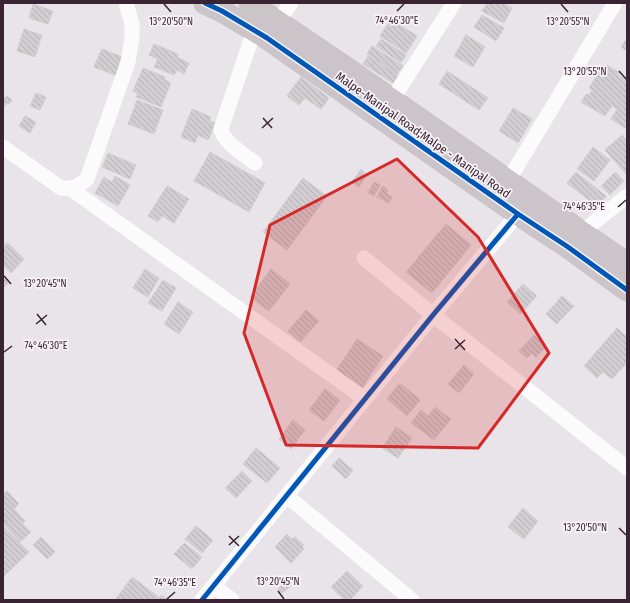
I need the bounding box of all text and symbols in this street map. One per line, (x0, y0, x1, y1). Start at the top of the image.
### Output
text: 74°46'30"E (376, 15, 419, 27)
text: 13°20'50"N (149, 16, 193, 28)
text: 13°20'55"N (546, 16, 590, 28)
text: 13°20'55"N (563, 66, 607, 78)
street label: Malpe-Manipal Road;Malpe - Manipal Road (333, 69, 513, 201)
text: 74°46'35"E (563, 201, 605, 213)
text: 13°20'45"N (23, 278, 67, 290)
text: 74°46'30"E (25, 340, 68, 352)
text: 13°20'50"N (563, 522, 607, 534)
text: 13°20'45"N (256, 576, 300, 588)
text: 74°46'35"E (154, 577, 196, 589)

